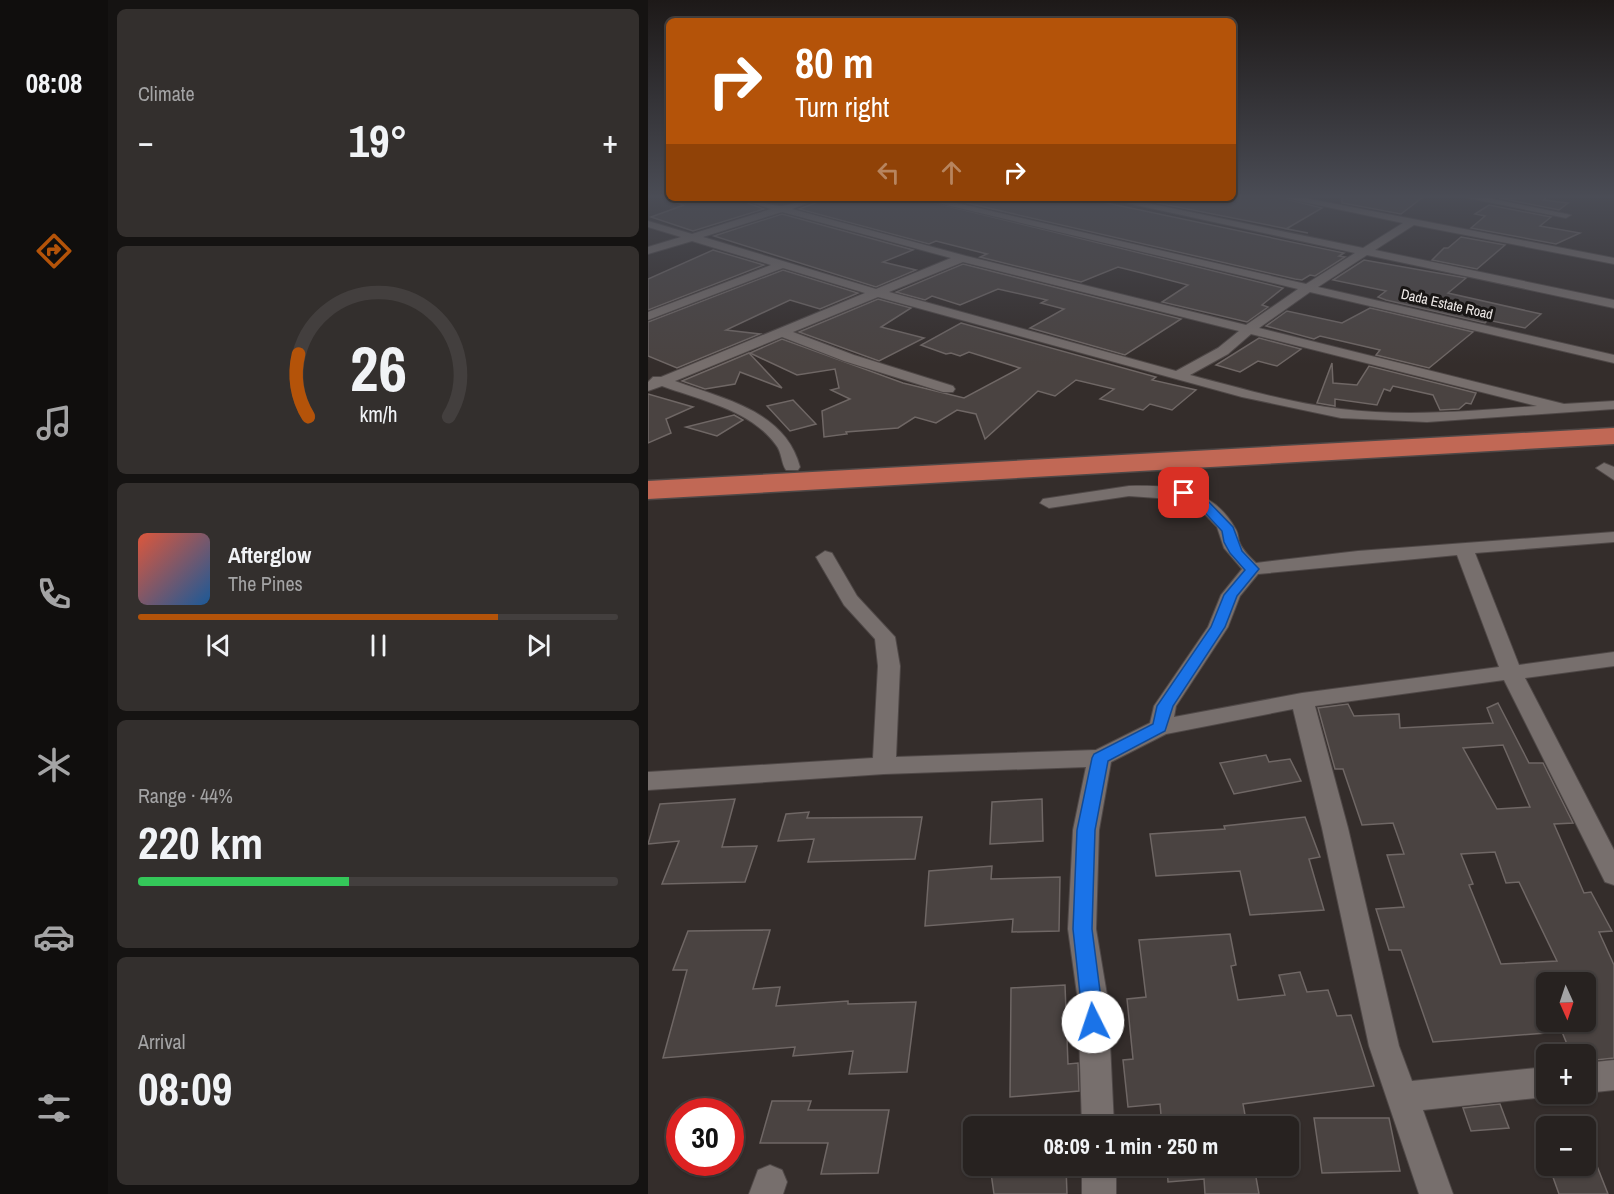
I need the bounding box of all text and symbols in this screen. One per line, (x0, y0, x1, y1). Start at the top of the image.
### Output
text: 80 m (795, 35, 874, 91)
icon: right (696, 42, 774, 120)
text: 08:08 (26, 65, 82, 101)
text: Climate (138, 80, 195, 107)
text: Turn right (795, 89, 889, 125)
text: 19° (348, 110, 408, 171)
text: − (138, 119, 154, 163)
text: + (602, 119, 618, 163)
icon: left (872, 156, 905, 189)
icon: ahead (935, 156, 968, 189)
icon: right (998, 156, 1031, 189)
icon: directions (33, 230, 75, 272)
street label: Dada Estate Road (1399, 285, 1495, 323)
text: 26 (350, 326, 406, 410)
text: km/h (359, 400, 397, 429)
icon: music (33, 402, 75, 444)
pin (1158, 467, 1209, 518)
icon: arrive (1167, 476, 1200, 509)
text: Afterglow (228, 540, 311, 570)
text: The Pines (228, 570, 303, 597)
icon: phone (33, 573, 75, 615)
icon: previous (202, 629, 235, 662)
icon: pause (362, 629, 395, 662)
icon: next (522, 629, 555, 662)
icon: climate (33, 744, 75, 786)
text: Range · 44% (138, 782, 233, 809)
text: 220 km (138, 812, 263, 873)
icon: car (33, 916, 75, 958)
north arrow (1536, 972, 1596, 1032)
map controls (1536, 972, 1596, 1176)
position arrow (1061, 990, 1125, 1054)
text: Arrival (138, 1028, 185, 1055)
button: + (1536, 1044, 1596, 1104)
text: 08:09 (138, 1058, 232, 1119)
icon: filters (33, 1087, 75, 1129)
speed limit sign: 30 (666, 1098, 744, 1176)
button: − (1536, 1116, 1596, 1176)
text: 08:09 · 1 min · 250 m (1044, 1131, 1218, 1161)

